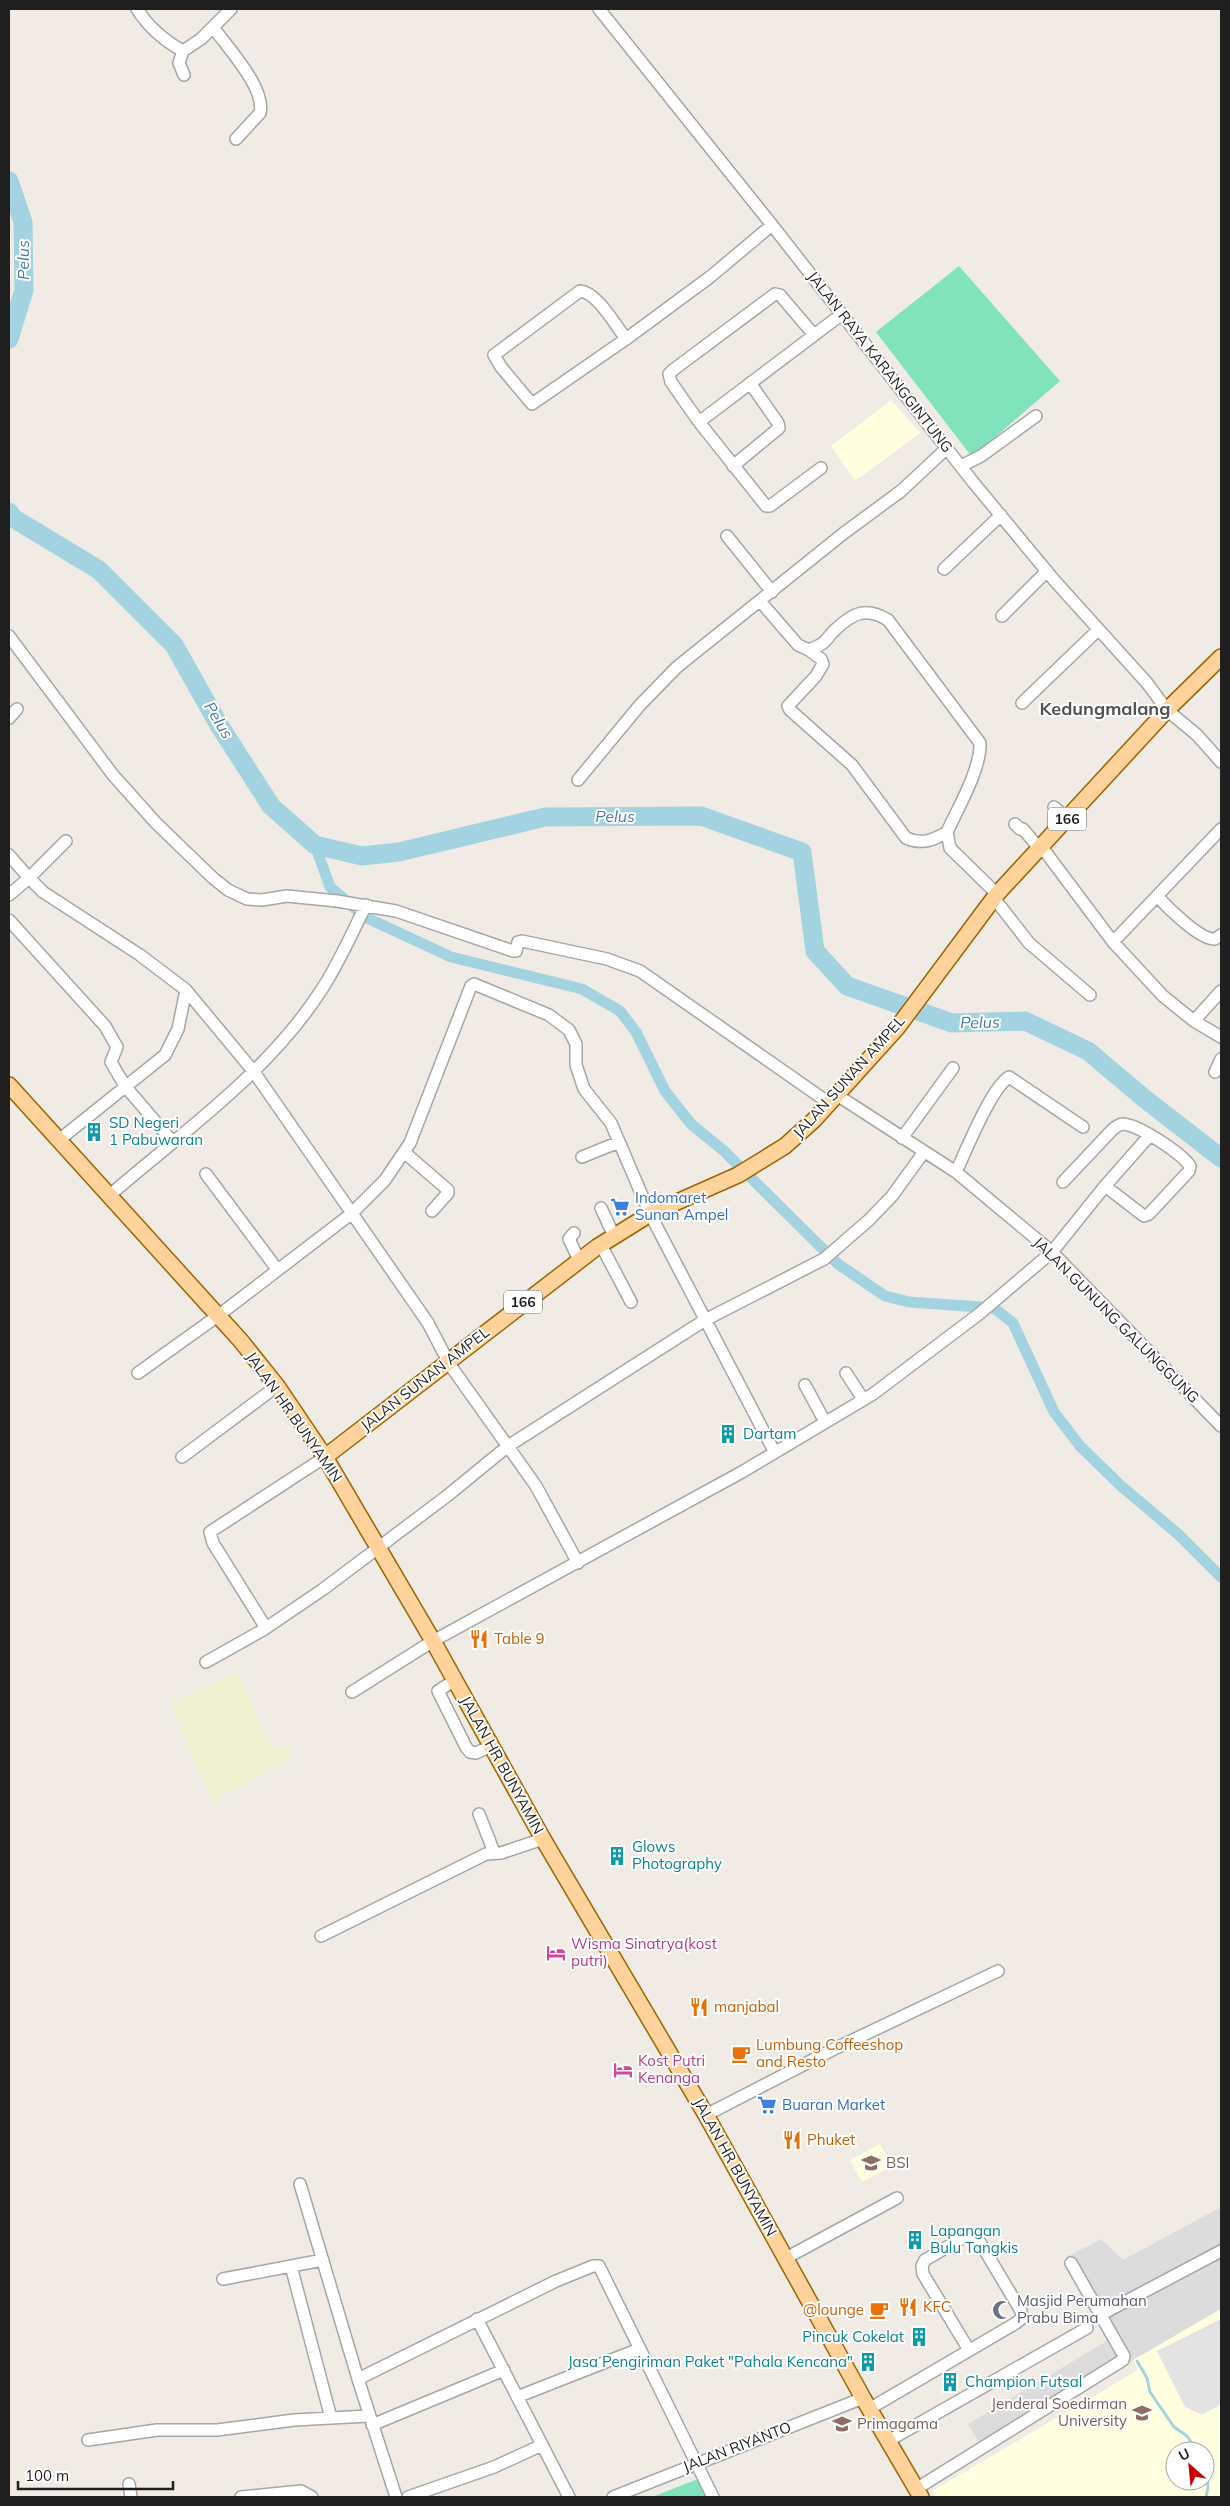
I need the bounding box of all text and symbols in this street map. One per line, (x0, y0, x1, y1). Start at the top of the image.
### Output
water label: Pelus (13, 240, 33, 280)
street label: JALAN RAYA KARANGGINTUNG (804, 267, 957, 456)
district label: Kedungmalang (1040, 697, 1170, 720)
water label: Pelus (200, 698, 238, 742)
water label: Pelus (595, 806, 635, 826)
road number: 166 (1048, 808, 1086, 831)
street label: JALAN SUNAN AMPEL (789, 1011, 909, 1142)
water label: Pelus (960, 1012, 1000, 1032)
place label: SD Negeri 1 Pabuwaran (109, 1113, 203, 1149)
building icon: SD Negeri 1 Pabuwaran (83, 1121, 105, 1143)
place label: Indomaret Sunan Ampel (635, 1188, 728, 1224)
supermarket icon: Indomaret Sunan Ampel (609, 1196, 631, 1218)
street label: JALAN GUNUNG GALUNGGUNG (1029, 1233, 1203, 1407)
road number: 166 (504, 1290, 542, 1314)
street label: JALAN SUNAN AMPEL (356, 1322, 493, 1435)
street label: JALAN HR BUNYAMIN (242, 1348, 347, 1486)
building icon: Dartam (717, 1423, 739, 1445)
place label: Dartam (743, 1424, 796, 1443)
restaurant icon: Table 9 (468, 1628, 490, 1650)
place label: Table 9 (494, 1629, 545, 1648)
street label: JALAN HR BUNYAMIN (456, 1692, 548, 1837)
place label: Glows Photography (632, 1837, 722, 1873)
building icon: Glows Photography (606, 1845, 628, 1867)
place label: Wisma Sinatrya(kost putri) (571, 1934, 717, 1970)
hotel icon: Wisma Sinatrya(kost putri) (545, 1942, 567, 1964)
restaurant icon: manjabal (688, 1996, 710, 2018)
place label: manjabal (714, 1997, 779, 2016)
place label: Lumbung Coffeeshop and Resto (756, 2035, 903, 2071)
cafe icon: Lumbung Coffeeshop and Resto (730, 2043, 752, 2065)
place label: Kost Putri Kenanga (638, 2051, 705, 2087)
hotel icon: Kost Putri Kenanga (612, 2059, 634, 2081)
street label: JALAN HR BUNYAMIN (689, 2094, 781, 2239)
supermarket icon: Buaran Market (756, 2094, 778, 2116)
place label: Buaran Market (782, 2095, 885, 2114)
restaurant icon: Phuket (781, 2129, 803, 2151)
place label: Phuket (807, 2130, 855, 2149)
school or university icon: BSI (860, 2152, 882, 2174)
place label: BSI (886, 2153, 909, 2172)
place label: Lapangan Bulu Tangkis (930, 2221, 1018, 2257)
building icon: Lapangan Bulu Tangkis (904, 2229, 926, 2251)
place label: Masjid Perumahan Prabu Bima (1017, 2291, 1147, 2327)
restaurant icon: KFC (897, 2296, 919, 2318)
place label: KFC (923, 2297, 951, 2316)
cafe icon: @lounge (868, 2299, 890, 2321)
mosque icon: Masjid Perumahan Prabu Bima (991, 2299, 1013, 2321)
place label: @lounge (803, 2300, 864, 2319)
building icon: Pincuk Cokelat (908, 2326, 930, 2348)
place label: Pincuk Cokelat (802, 2327, 904, 2346)
building icon: Jasa Pengiriman Paket "Pahala Kencana" (857, 2351, 879, 2373)
place label: Jasa Pengiriman Paket "Pahala Kencana" (568, 2352, 853, 2371)
building icon: Champion Futsal (939, 2371, 961, 2393)
place label: Champion Futsal (965, 2372, 1082, 2391)
place label: Jenderal Soedirman University (991, 2394, 1127, 2430)
school or university icon: Jenderal Soedirman University (1131, 2402, 1153, 2424)
school or university icon: Primagama (831, 2413, 853, 2435)
place label: Primagama (857, 2414, 938, 2433)
street label: JALAN RIYANTO (680, 2417, 794, 2476)
north arrow (1165, 2441, 1215, 2491)
text: U (1175, 2444, 1193, 2465)
scale bar (18, 2458, 172, 2490)
text: 100 m (25, 2466, 69, 2485)

